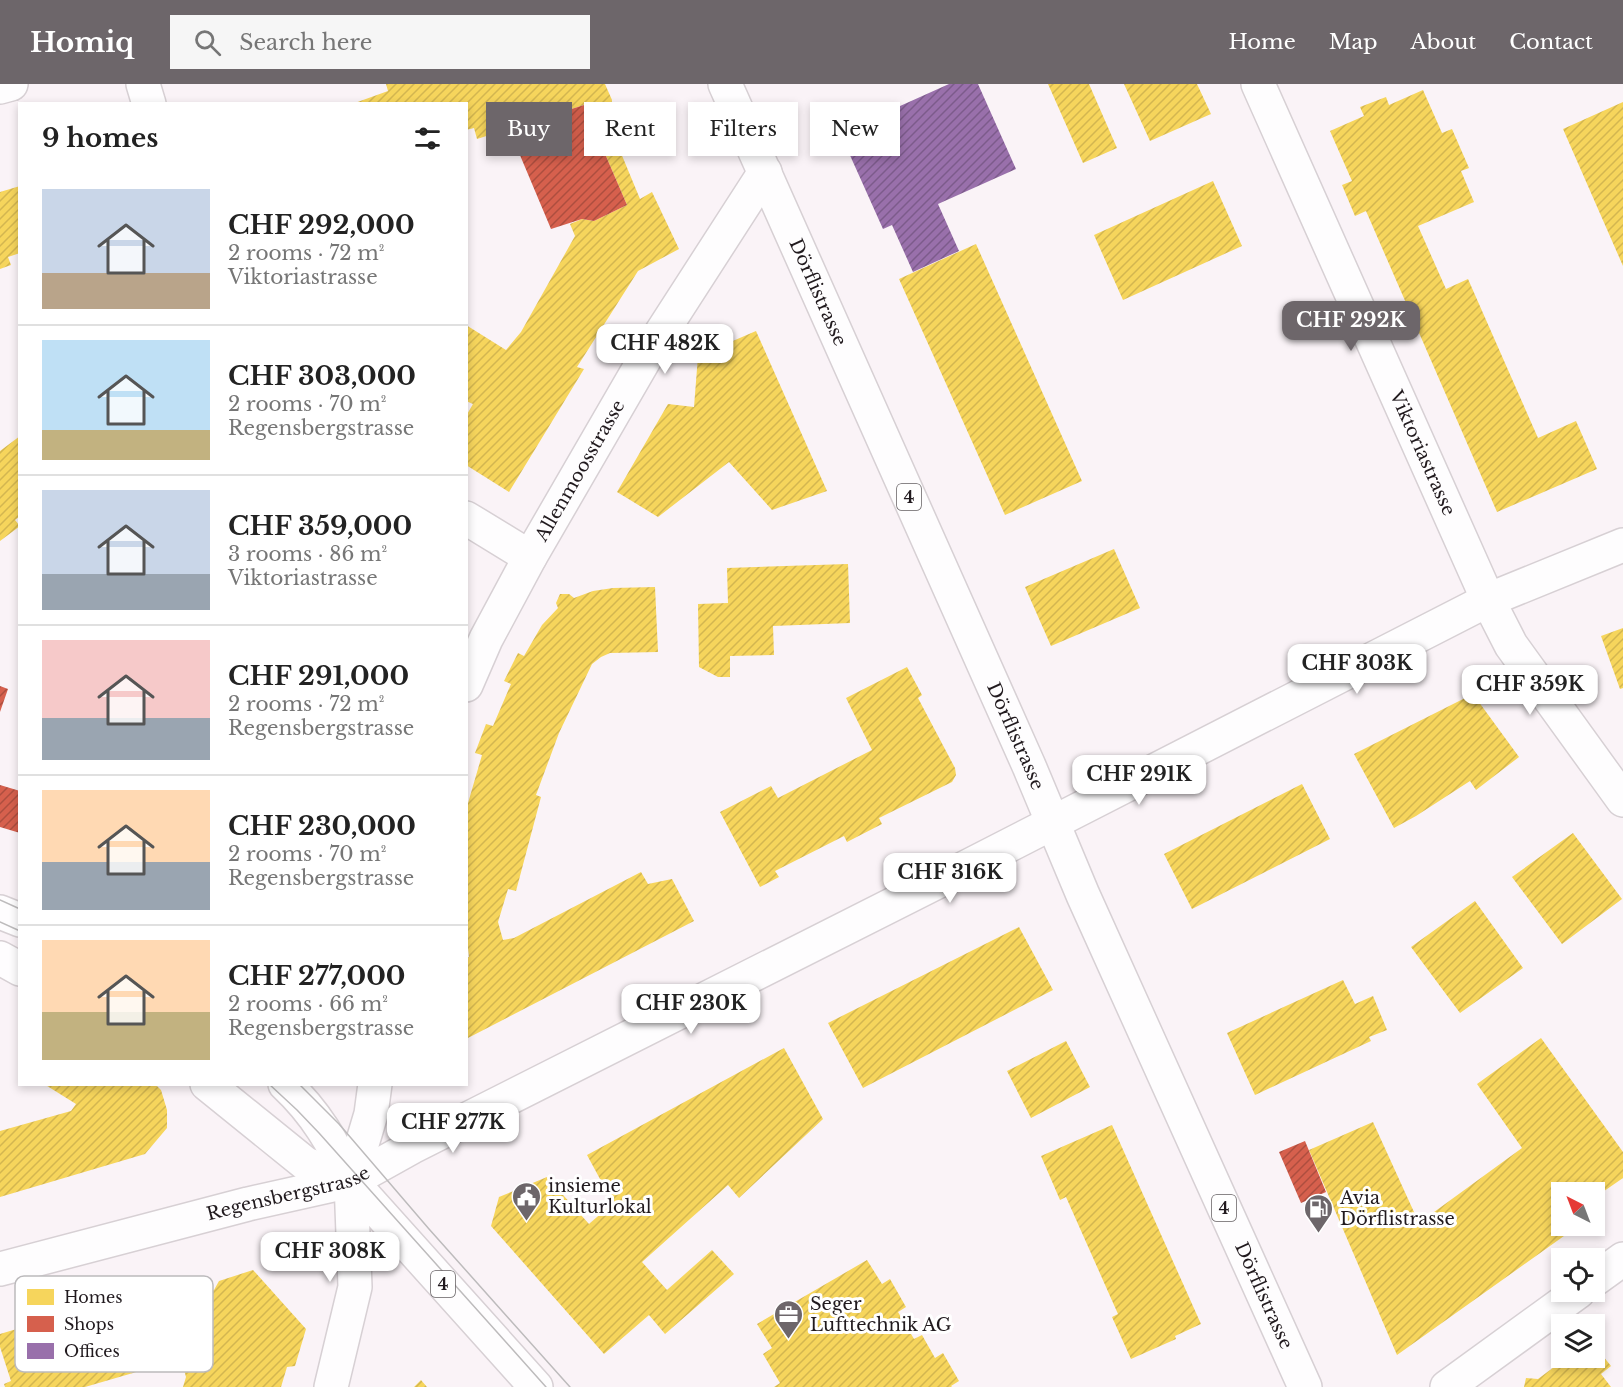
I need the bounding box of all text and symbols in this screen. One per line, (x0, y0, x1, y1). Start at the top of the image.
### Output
search box (170, 15, 590, 69)
text: Homiq (30, 25, 134, 60)
icon: search (191, 26, 224, 59)
text: Search here (239, 29, 372, 56)
text: Home (1229, 29, 1296, 55)
text: Map (1329, 29, 1377, 55)
text: About (1410, 29, 1476, 55)
text: Contact (1509, 29, 1593, 55)
chip: Buy (486, 102, 572, 156)
chip: Rent (584, 102, 676, 156)
chip: Filters (688, 102, 798, 156)
chip: New (810, 102, 900, 156)
text: 9 homes (42, 122, 158, 154)
icon: filters (411, 122, 444, 155)
text: CHF 292,000 (228, 209, 415, 241)
icon: home (90, 213, 162, 285)
street label: Dörflistrasse (784, 235, 851, 349)
text: 2 rooms · 72 m² (228, 241, 385, 265)
text: Viktoriastrasse (228, 265, 378, 289)
pin: CHF 292K (1289, 301, 1413, 352)
text: CHF 292K (1296, 308, 1406, 332)
pin: CHF 482K (603, 324, 727, 375)
text: CHF 482K (610, 331, 720, 355)
text: CHF 303,000 (228, 360, 416, 392)
icon: home (90, 364, 162, 436)
street label: Viktoriastrasse (1385, 386, 1460, 519)
text: 2 rooms · 70 m² (228, 392, 386, 416)
street label: Allenmoosstrasse (530, 396, 630, 546)
text: Regensbergstrasse (228, 416, 414, 440)
road number: 4 (897, 484, 921, 510)
text: CHF 359,000 (228, 510, 412, 542)
icon: home (90, 514, 162, 586)
text: 3 rooms · 86 m² (228, 542, 387, 566)
text: Viktoriastrasse (228, 566, 378, 590)
pin: CHF 303K (1295, 644, 1419, 695)
text: CHF 303K (1302, 651, 1412, 675)
text: CHF 291,000 (228, 660, 409, 692)
icon: home (90, 664, 162, 736)
pin: CHF 359K (1468, 665, 1592, 716)
text: CHF 359K (1476, 672, 1584, 696)
street label: Dörflistrasse (982, 679, 1049, 793)
text: 2 rooms · 72 m² (228, 692, 385, 716)
text: Regensbergstrasse (228, 716, 414, 740)
pin: CHF 291K (1077, 755, 1201, 806)
text: CHF 291K (1086, 762, 1192, 786)
text: CHF 230,000 (228, 810, 416, 842)
icon: home (90, 814, 162, 886)
text: 2 rooms · 70 m² (228, 842, 386, 866)
pin: CHF 316K (888, 853, 1012, 904)
text: CHF 316K (897, 860, 1003, 884)
text: Regensbergstrasse (228, 866, 414, 890)
text: CHF 277,000 (228, 960, 406, 992)
icon: home (90, 964, 162, 1036)
pin: CHF 230K (629, 984, 753, 1035)
text: CHF 230K (635, 991, 747, 1015)
text: 2 rooms · 66 m² (228, 992, 388, 1016)
text: Regensbergstrasse (228, 1016, 414, 1040)
pin: CHF 277K (391, 1103, 515, 1154)
text: CHF 277K (401, 1110, 505, 1134)
street label: Regensbergstrasse (204, 1162, 374, 1225)
place label: insieme Kulturlokal (548, 1175, 652, 1218)
public building icon: insieme Kulturlokal (511, 1180, 543, 1222)
north arrow (1551, 1182, 1605, 1236)
map controls (1551, 1182, 1605, 1368)
place label: Avia Dörflistrasse (1339, 1187, 1455, 1230)
fuel station icon: Avia Dörflistrasse (1303, 1192, 1335, 1234)
road number: 4 (1212, 1195, 1236, 1221)
pin: CHF 308K (268, 1232, 392, 1283)
text: CHF 308K (275, 1239, 385, 1263)
street label: Dörflistrasse (1230, 1239, 1297, 1352)
button: locate (1551, 1248, 1605, 1302)
road number: 4 (431, 1271, 455, 1297)
legend (15, 1276, 213, 1372)
text: Homes (64, 1287, 122, 1307)
place label: Seger Lufttechnik AG (810, 1293, 952, 1336)
office icon: Seger Lufttechnik AG (773, 1298, 805, 1340)
text: Shops (64, 1314, 114, 1334)
button: layers (1551, 1314, 1605, 1368)
text: Offices (64, 1341, 120, 1361)

